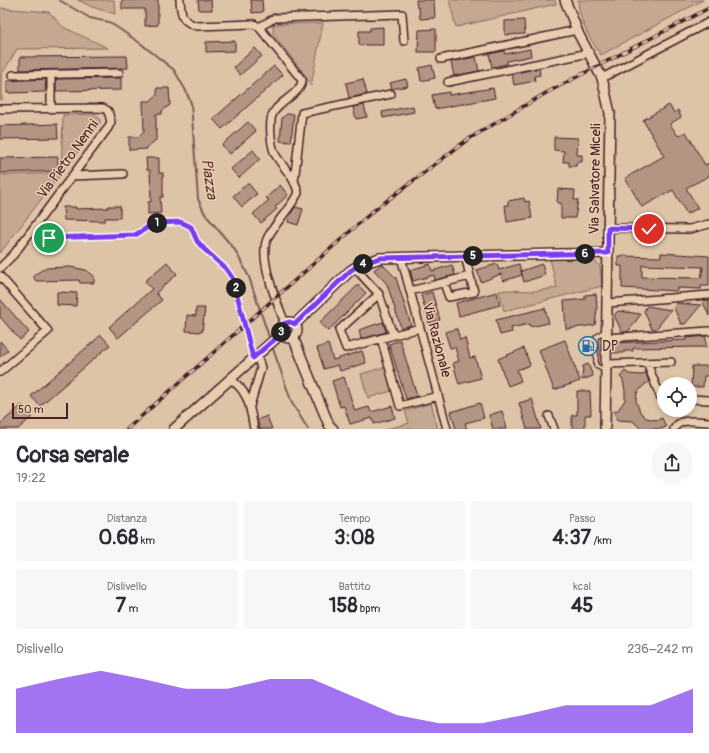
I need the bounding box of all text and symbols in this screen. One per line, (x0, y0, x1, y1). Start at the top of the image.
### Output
street label: Via Pietro Nenni (34, 116, 102, 202)
street label: Via Salvatore Miceli (586, 123, 604, 235)
water label: Piazza (197, 158, 221, 201)
pin (632, 212, 666, 246)
pin: 1 (147, 213, 167, 233)
text: 1 (155, 216, 159, 229)
icon: check (638, 218, 660, 240)
pin (32, 221, 66, 255)
icon: arrive (38, 227, 60, 249)
pin: 6 (575, 244, 595, 264)
pin: 5 (463, 246, 483, 266)
text: 6 (582, 247, 588, 260)
text: 5 (470, 249, 476, 262)
pin: 4 (353, 254, 373, 274)
text: 4 (360, 257, 366, 270)
pin: 2 (226, 278, 246, 298)
text: 2 (233, 281, 239, 294)
street label: Via Razionale (419, 301, 455, 379)
pin: 3 (271, 322, 291, 342)
text: 3 (278, 325, 284, 338)
fuel station icon: DP (577, 335, 599, 357)
place label: DP (602, 338, 619, 355)
map controls (657, 377, 697, 417)
button: locate (657, 377, 697, 417)
scale bar (12, 401, 68, 420)
text: 50 m (18, 403, 44, 416)
text: Corsa serale (16, 441, 129, 469)
button: share (651, 442, 693, 484)
text: 19:22 (16, 470, 46, 486)
text: Distanza (107, 512, 147, 525)
text: Tempo (339, 512, 370, 525)
text: Passo (569, 512, 595, 525)
text: 0.68 (99, 525, 138, 550)
text: 3:08 (334, 525, 375, 550)
text: 4:37 (552, 525, 591, 550)
text: km (138, 534, 155, 547)
text: /km (591, 534, 612, 547)
text: Dislivello (107, 580, 147, 593)
text: Battito (338, 580, 371, 593)
text: kcal (573, 580, 591, 593)
text: 7 (115, 593, 126, 618)
text: 158 (329, 593, 357, 618)
text: 45 (571, 593, 593, 618)
text: m (126, 602, 138, 615)
text: bpm (357, 602, 380, 615)
text: Dislivello (16, 641, 64, 657)
text: 236–242 m (627, 641, 693, 657)

